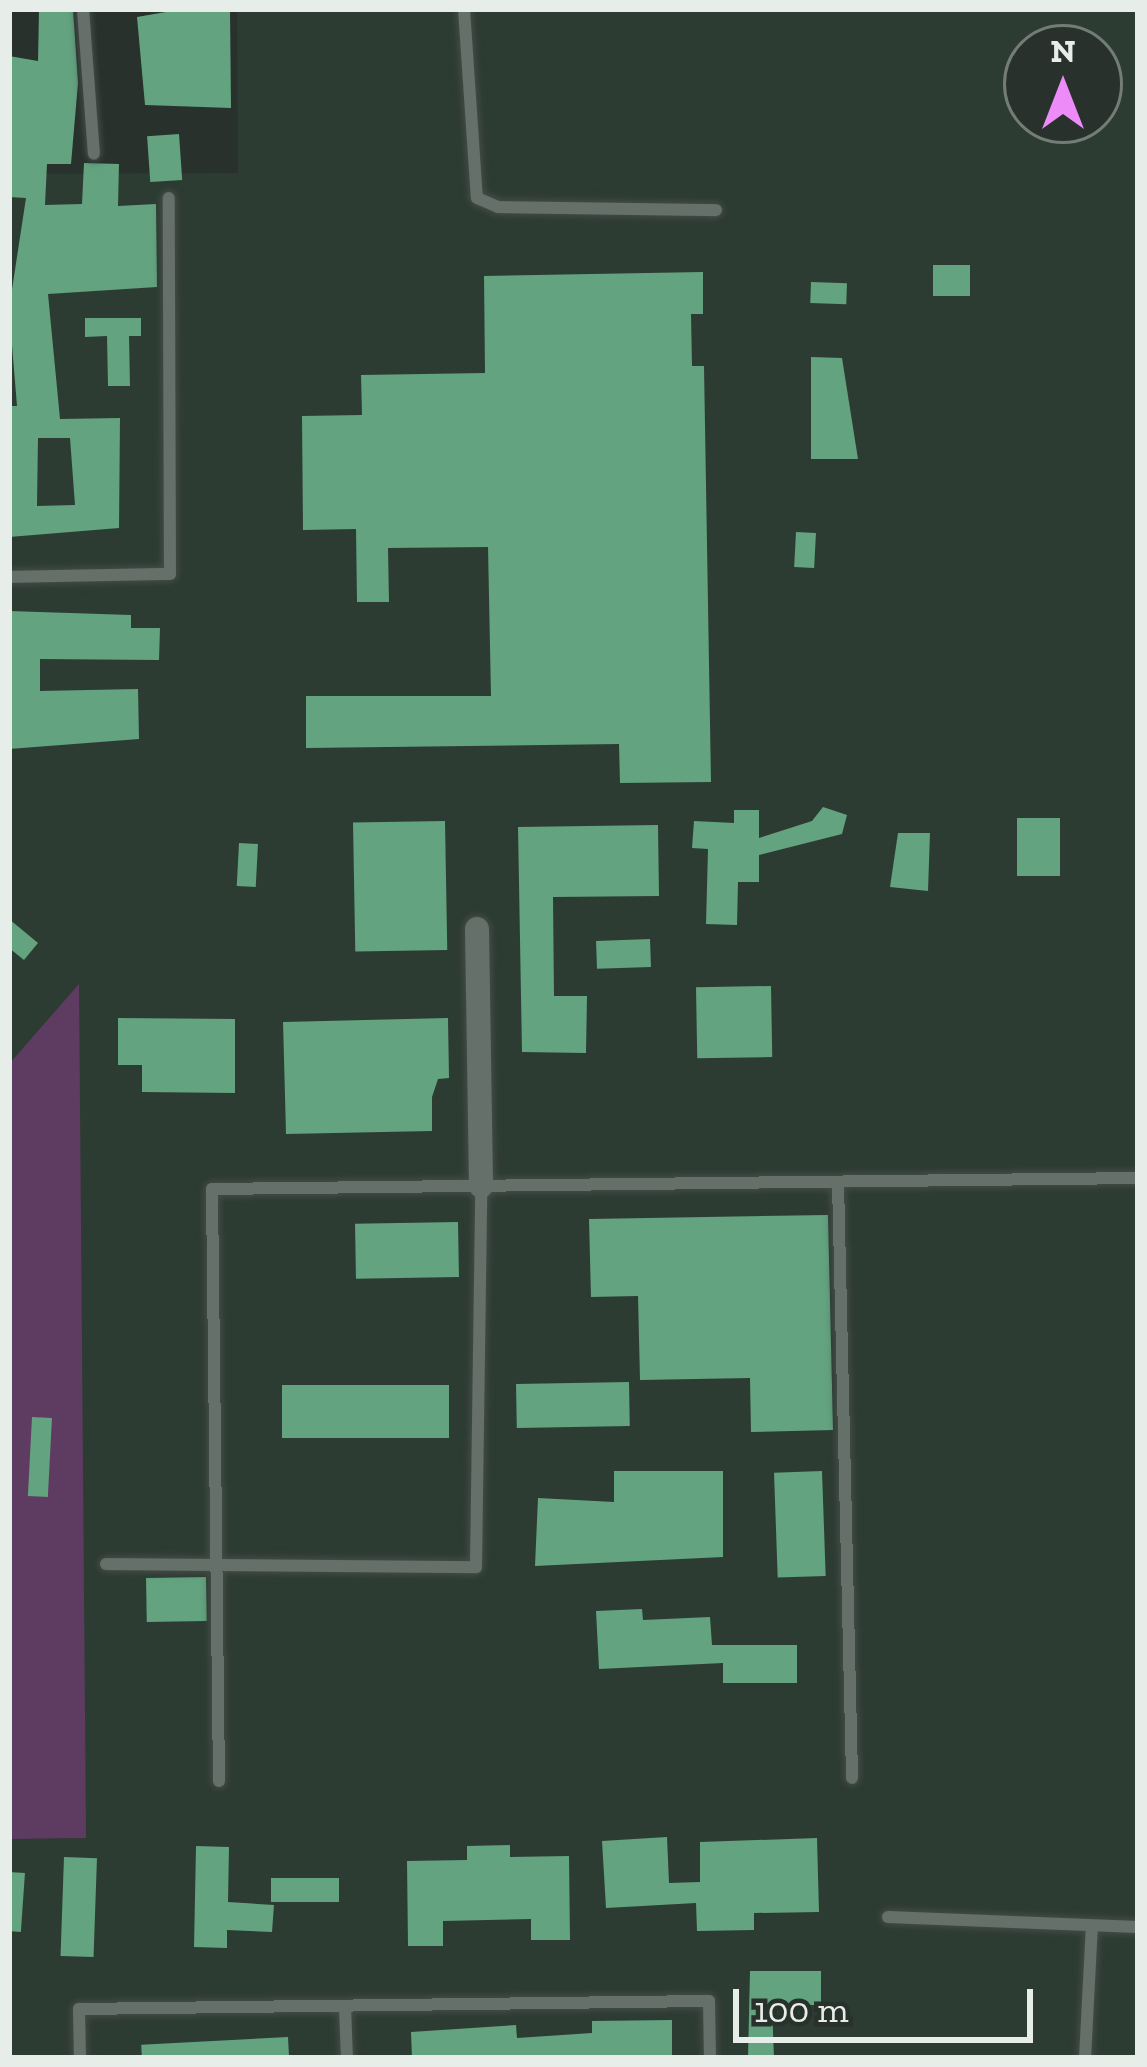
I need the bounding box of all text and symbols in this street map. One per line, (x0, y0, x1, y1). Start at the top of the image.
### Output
north arrow (1003, 24, 1123, 144)
text: N (1050, 31, 1076, 70)
scale bar (739, 1965, 1039, 2039)
text: 100 m (754, 1988, 849, 2031)

